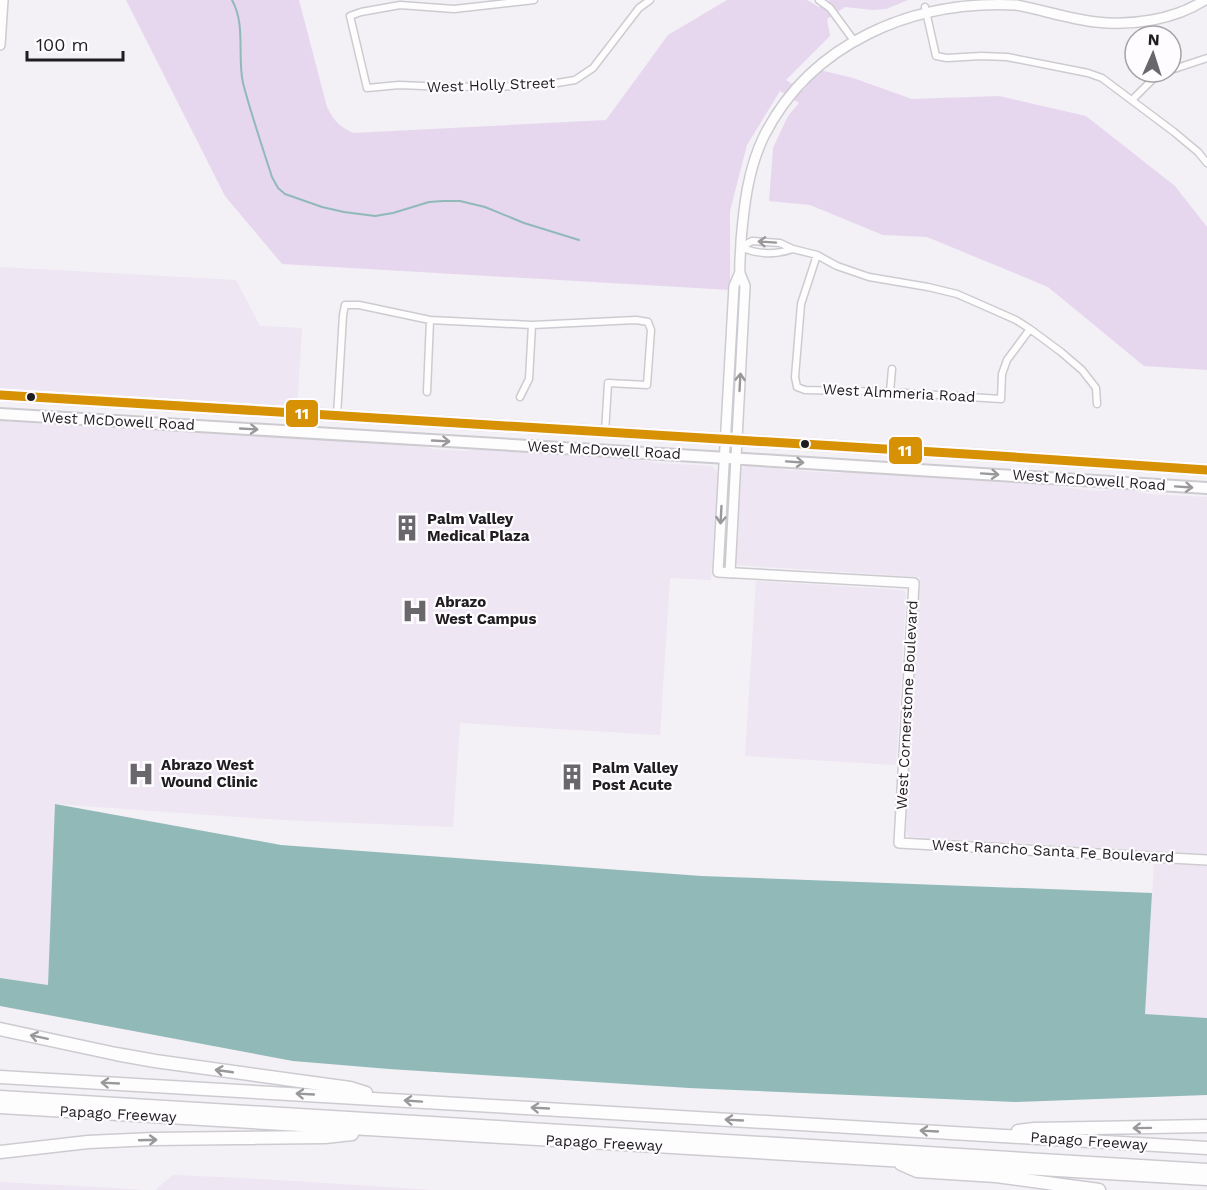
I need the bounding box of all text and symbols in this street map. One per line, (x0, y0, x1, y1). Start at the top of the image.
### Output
scale bar (27, 24, 123, 62)
north arrow (1123, 24, 1183, 84)
text: N (1147, 30, 1160, 49)
text: 100 m (36, 34, 89, 55)
street label: West Holly Street (427, 74, 556, 96)
one-way arrow (757, 236, 777, 247)
one-way arrow (734, 372, 745, 392)
street label: West Almmeria Road (822, 380, 976, 406)
unlabelled marker (25, 391, 37, 403)
line badge: 11 (285, 399, 319, 428)
text: 11 (295, 404, 309, 423)
street label: West McDowell Road (41, 408, 195, 434)
one-way arrow (239, 424, 259, 435)
one-way arrow (430, 435, 450, 446)
line badge: 11 (888, 436, 923, 465)
street label: West McDowell Road (527, 437, 681, 463)
unlabelled marker (799, 438, 811, 450)
text: 11 (898, 441, 912, 460)
one-way arrow (785, 457, 805, 468)
street label: West McDowell Road (1012, 466, 1166, 494)
one-way arrow (979, 469, 999, 480)
one-way arrow (1174, 481, 1194, 492)
one-way arrow (715, 504, 726, 524)
place label: Palm Valley Medical Plaza (427, 510, 530, 545)
building icon: Palm Valley Medical Plaza (392, 513, 422, 543)
place label: Abrazo West Campus (435, 593, 536, 628)
hospital icon: Abrazo West Campus (400, 596, 430, 626)
street label: West Cornerstone Boulevard (893, 600, 921, 810)
place label: Abrazo West Wound Clinic (161, 756, 259, 791)
hospital icon: Abrazo West Wound Clinic (126, 759, 156, 789)
place label: Palm Valley Post Acute (592, 759, 679, 794)
building icon: Palm Valley Post Acute (557, 762, 587, 792)
street label: West Rancho Santa Fe Boulevard (931, 836, 1175, 866)
one-way arrow (29, 1031, 49, 1042)
one-way arrow (214, 1065, 234, 1076)
one-way arrow (101, 1078, 121, 1089)
one-way arrow (295, 1089, 315, 1100)
one-way arrow (404, 1095, 424, 1106)
street label: Papago Freeway (59, 1102, 177, 1126)
one-way arrow (530, 1103, 550, 1114)
one-way arrow (725, 1114, 745, 1125)
one-way arrow (1132, 1122, 1152, 1133)
one-way arrow (919, 1126, 939, 1137)
street label: Papago Freeway (1030, 1128, 1148, 1154)
street label: Papago Freeway (545, 1131, 663, 1155)
one-way arrow (137, 1134, 157, 1145)

